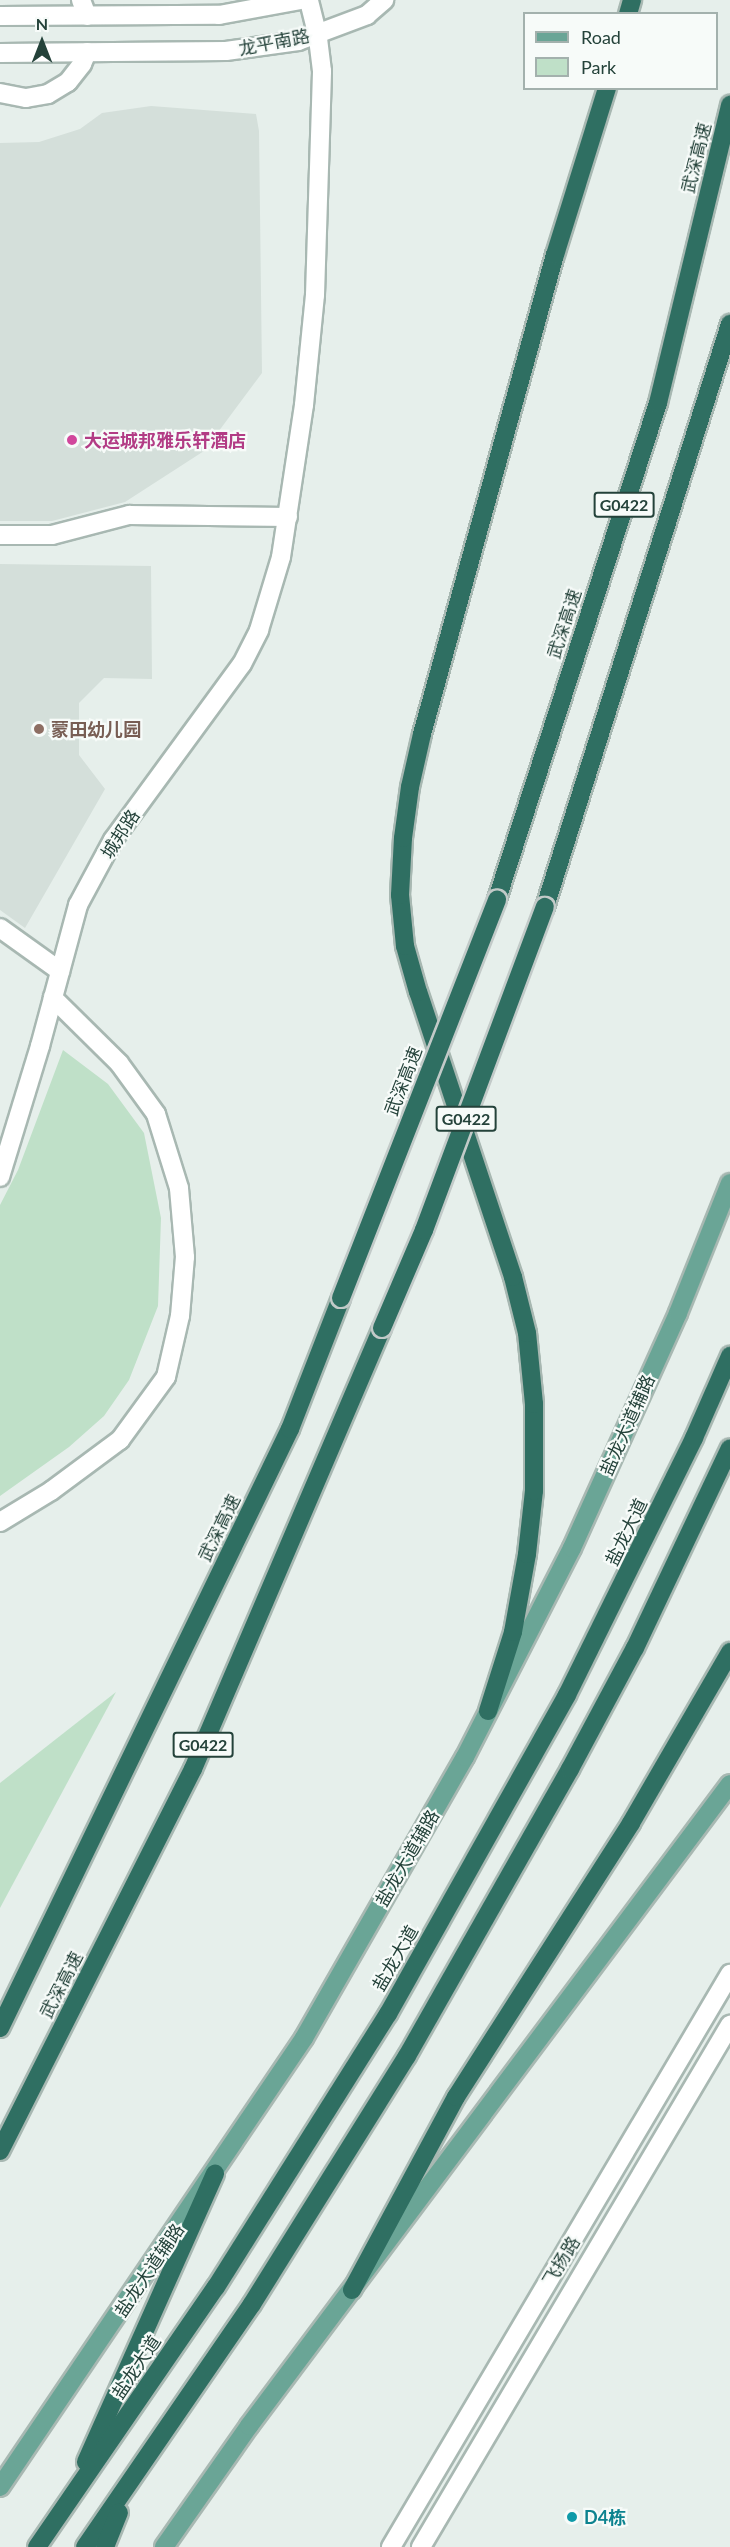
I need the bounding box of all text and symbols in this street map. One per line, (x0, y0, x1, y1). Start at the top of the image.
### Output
north arrow (12, 12, 72, 72)
legend (523, 12, 718, 90)
text: N (36, 14, 48, 33)
street label: 龙平南路 (237, 25, 311, 59)
text: Road (581, 26, 621, 48)
text: Park (581, 56, 616, 78)
street label: 武深高速 (677, 120, 715, 196)
place label: 大运城邦雅乐轩酒店 (84, 429, 246, 451)
marker: 大运城邦雅乐轩酒店 (65, 433, 79, 447)
road number: G0422 (592, 492, 656, 518)
street label: 武深高速 (543, 586, 585, 662)
place label: 蒙田幼儿园 (51, 718, 141, 740)
marker: 蒙田幼儿园 (32, 722, 46, 736)
street label: 城邦路 (96, 805, 144, 863)
street label: 武深高速 (380, 1044, 426, 1118)
road number: G0422 (434, 1106, 498, 1132)
street label: 盐龙大道辅路 (595, 1371, 659, 1479)
street label: 武深高速 (194, 1491, 244, 1565)
street label: 盐龙大道 (601, 1495, 651, 1569)
road number: G0422 (172, 1732, 234, 1758)
street label: 盐龙大道辅路 (371, 1806, 443, 1910)
street label: 盐龙大道 (368, 1921, 422, 1995)
street label: 武深高速 (35, 1948, 87, 2022)
street label: 盐龙大道辅路 (110, 2219, 188, 2321)
street label: 飞扬路 (538, 2232, 584, 2290)
street label: 盐龙大道 (107, 2331, 165, 2403)
place label: D4栋 (584, 2506, 626, 2528)
marker: D4栋 (565, 2510, 579, 2524)

